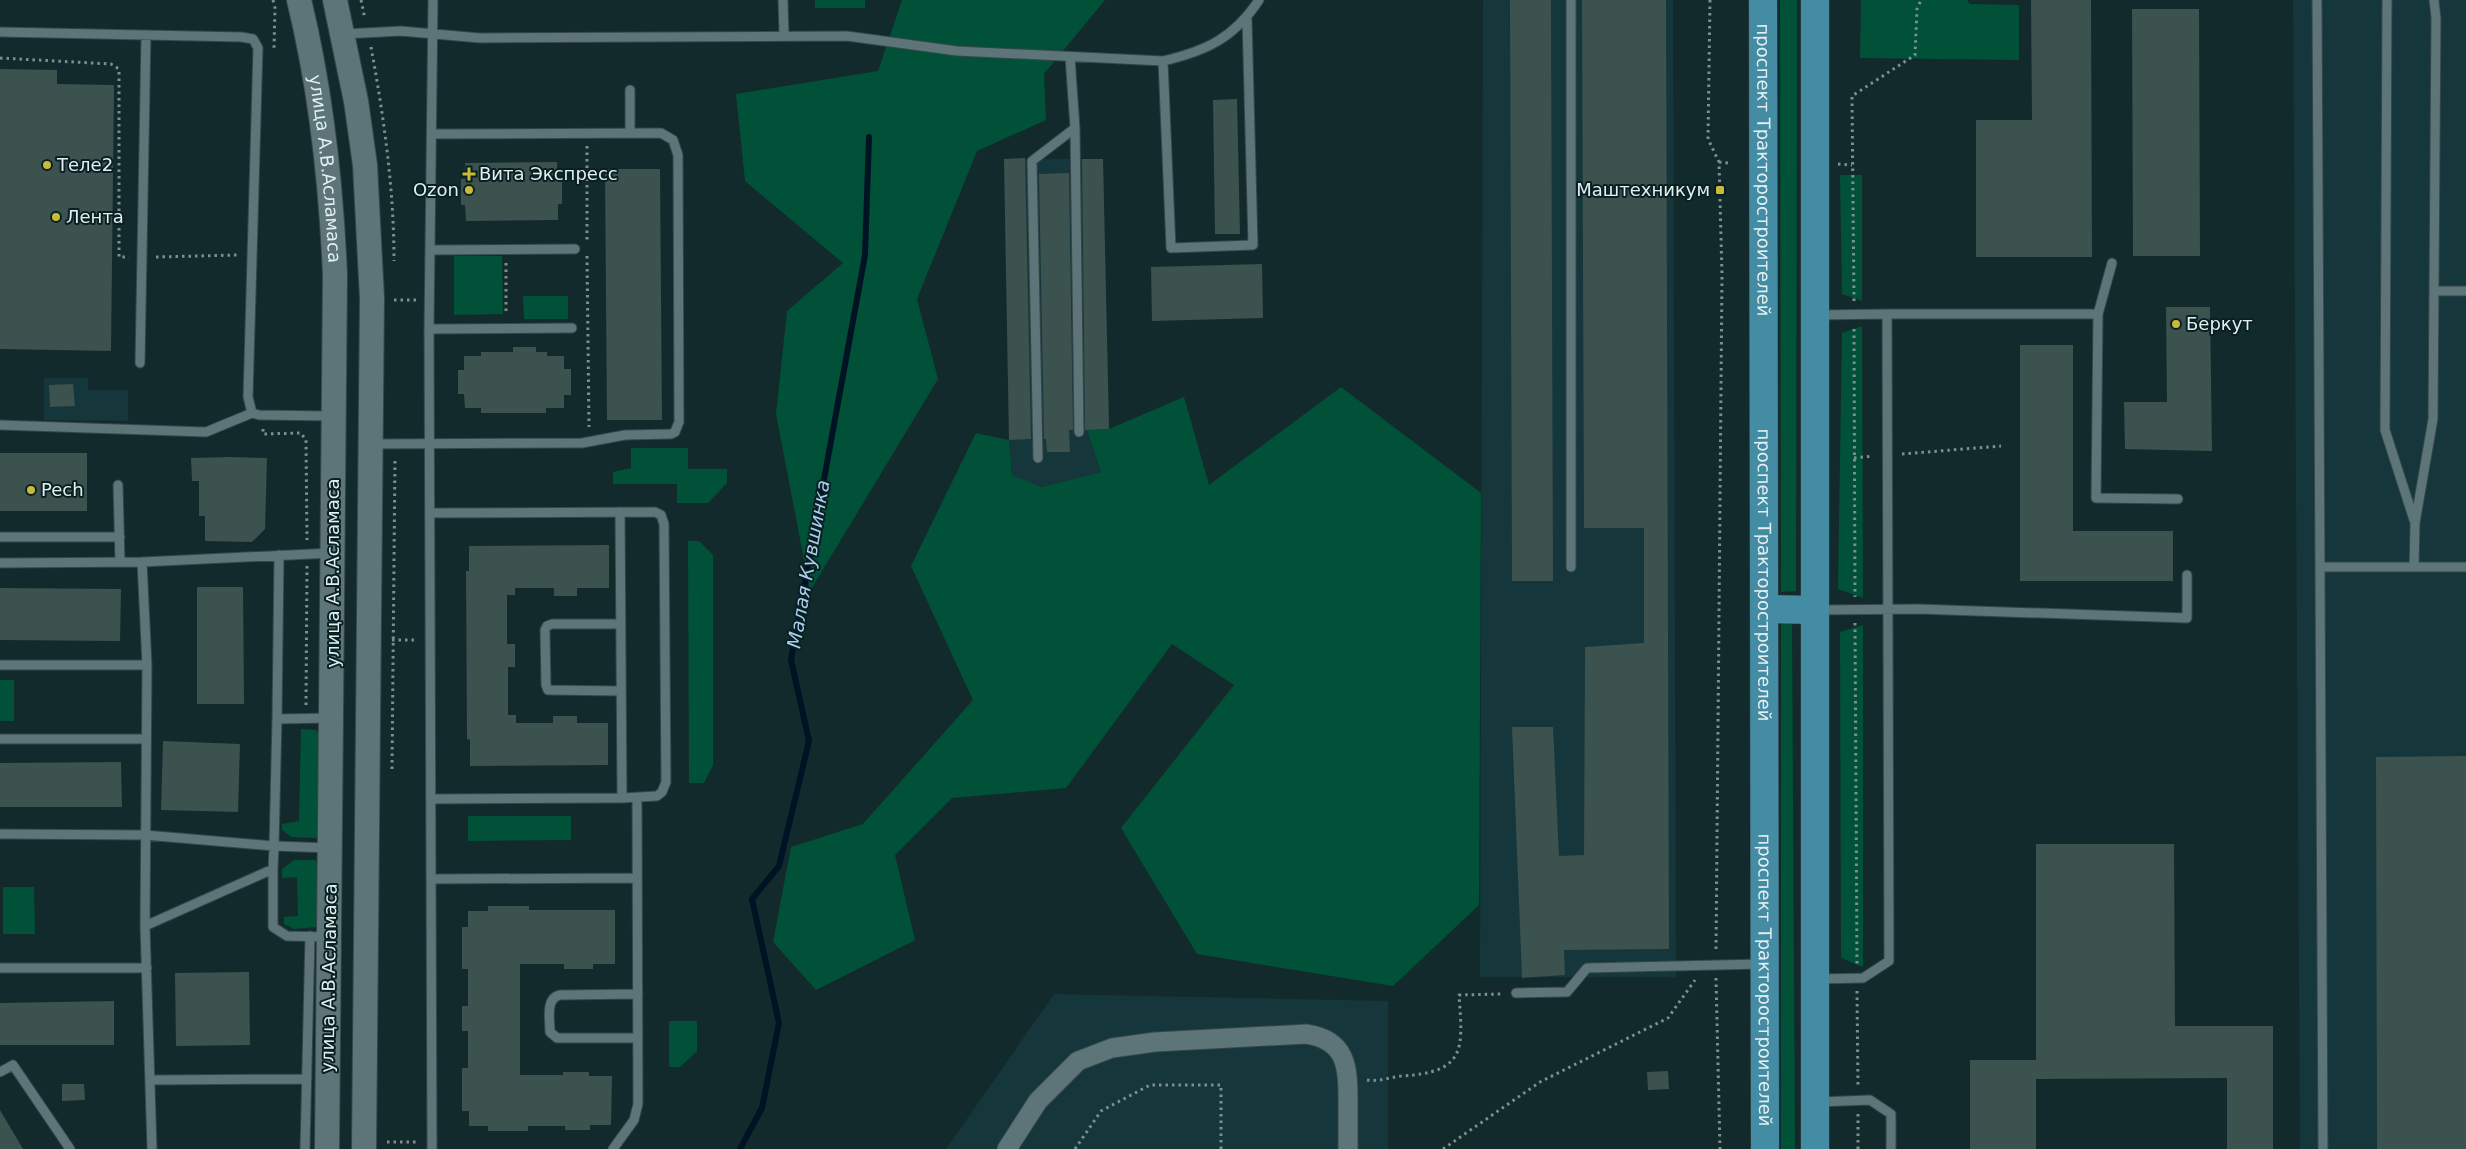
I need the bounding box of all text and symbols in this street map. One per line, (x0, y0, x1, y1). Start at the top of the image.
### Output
street label: проспект Тракторостроителей (1753, 24, 1775, 316)
street label: улица А.В.Асламаса (305, 73, 345, 263)
place label: Теле2 (56, 154, 113, 175)
marker: Теле2 (41, 159, 53, 171)
place label: Вита Экспресс (479, 163, 618, 184)
marker: Вита Экспресс (463, 168, 475, 180)
place label: Ozon (413, 179, 459, 200)
place label: Маштехникум (1576, 179, 1710, 200)
marker: Ozon (463, 184, 475, 196)
marker: Маштехникум (1714, 184, 1726, 196)
place label: Лента (66, 206, 124, 227)
marker: Лента (50, 211, 62, 223)
place label: Беркут (2186, 313, 2253, 334)
marker: Беркут (2170, 318, 2182, 330)
street label: проспект Тракторостроителей (1754, 429, 1775, 721)
street label: улица А.В.Асламаса (322, 478, 343, 668)
water label: Малая Кувшинка (782, 478, 834, 650)
place label: Pech (41, 479, 84, 500)
marker: Pech (25, 484, 37, 496)
street label: проспект Тракторостроителей (1754, 834, 1776, 1126)
street label: улица А.В.Асламаса (316, 883, 341, 1073)

